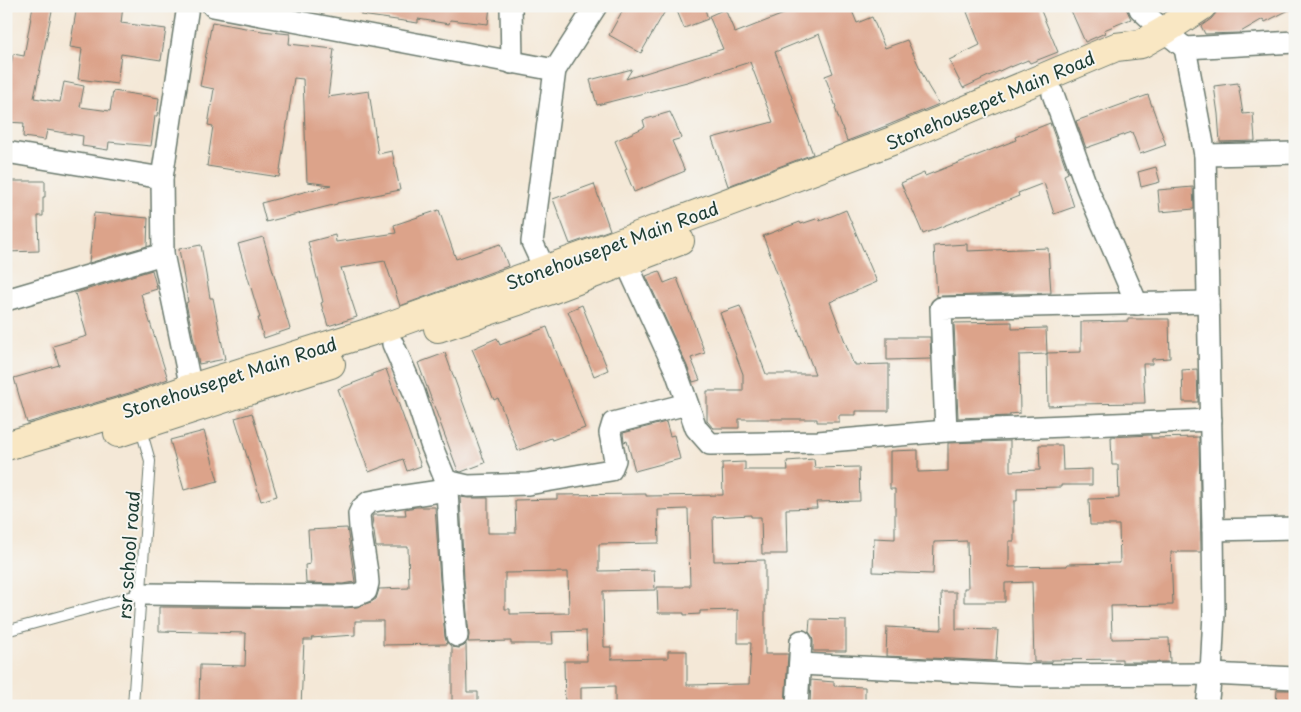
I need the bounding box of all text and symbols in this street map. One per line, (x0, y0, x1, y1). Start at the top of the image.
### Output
street label: Stonehousepet Main Road (881, 44, 1099, 156)
street label: Stonehousepet Main Road (502, 194, 722, 296)
street label: Stonehousepet Main Road (118, 329, 340, 425)
street label: rsr school road (110, 490, 146, 620)

